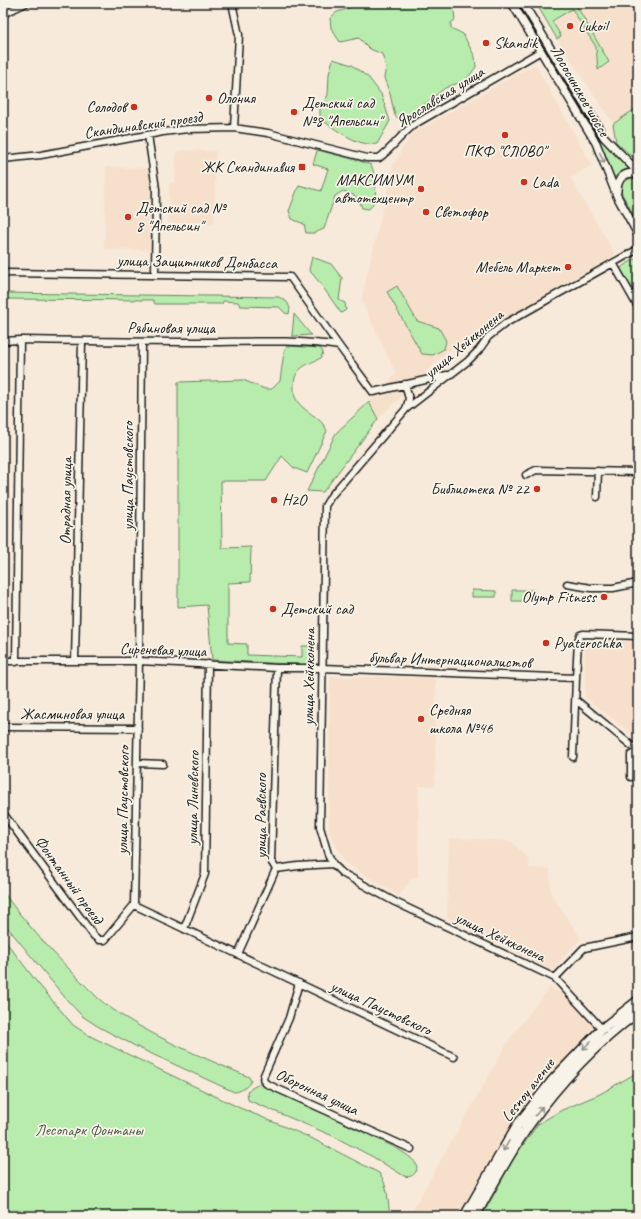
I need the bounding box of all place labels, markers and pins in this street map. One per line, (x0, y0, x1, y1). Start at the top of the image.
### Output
place label: Lukoil (578, 16, 611, 36)
marker: Lukoil (565, 21, 575, 31)
place label: Skandik (494, 33, 538, 53)
marker: Skandik (481, 38, 491, 48)
place label: Олония (217, 88, 257, 108)
marker: Олония (204, 93, 214, 103)
place label: Детский сад №8 "Апельсин" (302, 93, 385, 131)
place label: Солодов (87, 97, 129, 117)
marker: Солодов (129, 102, 139, 112)
marker: Детский сад №8 "Апельсин" (289, 107, 299, 117)
marker: ПКФ "СЛОВО" (500, 130, 510, 140)
place label: ПКФ "СЛОВО" (464, 141, 549, 161)
place label: ЖК Скандинавия (201, 157, 295, 177)
marker: ЖК Скандинавия (297, 162, 307, 172)
place label: МАКСИМУМ автотехцентр (334, 170, 414, 208)
place label: Lada (532, 172, 560, 192)
marker: Lada (519, 177, 529, 187)
marker: МАКСИМУМ автотехцентр (416, 184, 426, 194)
place label: Детский сад № 8 "Апельсин" (136, 198, 228, 236)
place label: Светофор (434, 202, 489, 222)
marker: Светофор (421, 207, 431, 217)
marker: Детский сад № 8 "Апельсин" (123, 212, 133, 222)
place label: Мебель Маркет (475, 257, 561, 277)
marker: Мебель Маркет (563, 262, 573, 272)
place label: Библиотека № 22 (431, 479, 531, 499)
marker: Библиотека № 22 (532, 484, 542, 494)
place label: H2O (282, 490, 308, 510)
marker: H2O (269, 495, 279, 505)
place label: Olymp Fitness (522, 587, 598, 607)
marker: Olymp Fitness (599, 592, 609, 602)
place label: Детский сад (281, 599, 355, 619)
marker: Детский сад (268, 604, 278, 614)
place label: Pyaterochka (554, 633, 622, 653)
marker: Pyaterochka (541, 638, 551, 648)
place label: Средняя школа №46 (429, 700, 493, 738)
marker: Средняя школа №46 (416, 714, 426, 724)

